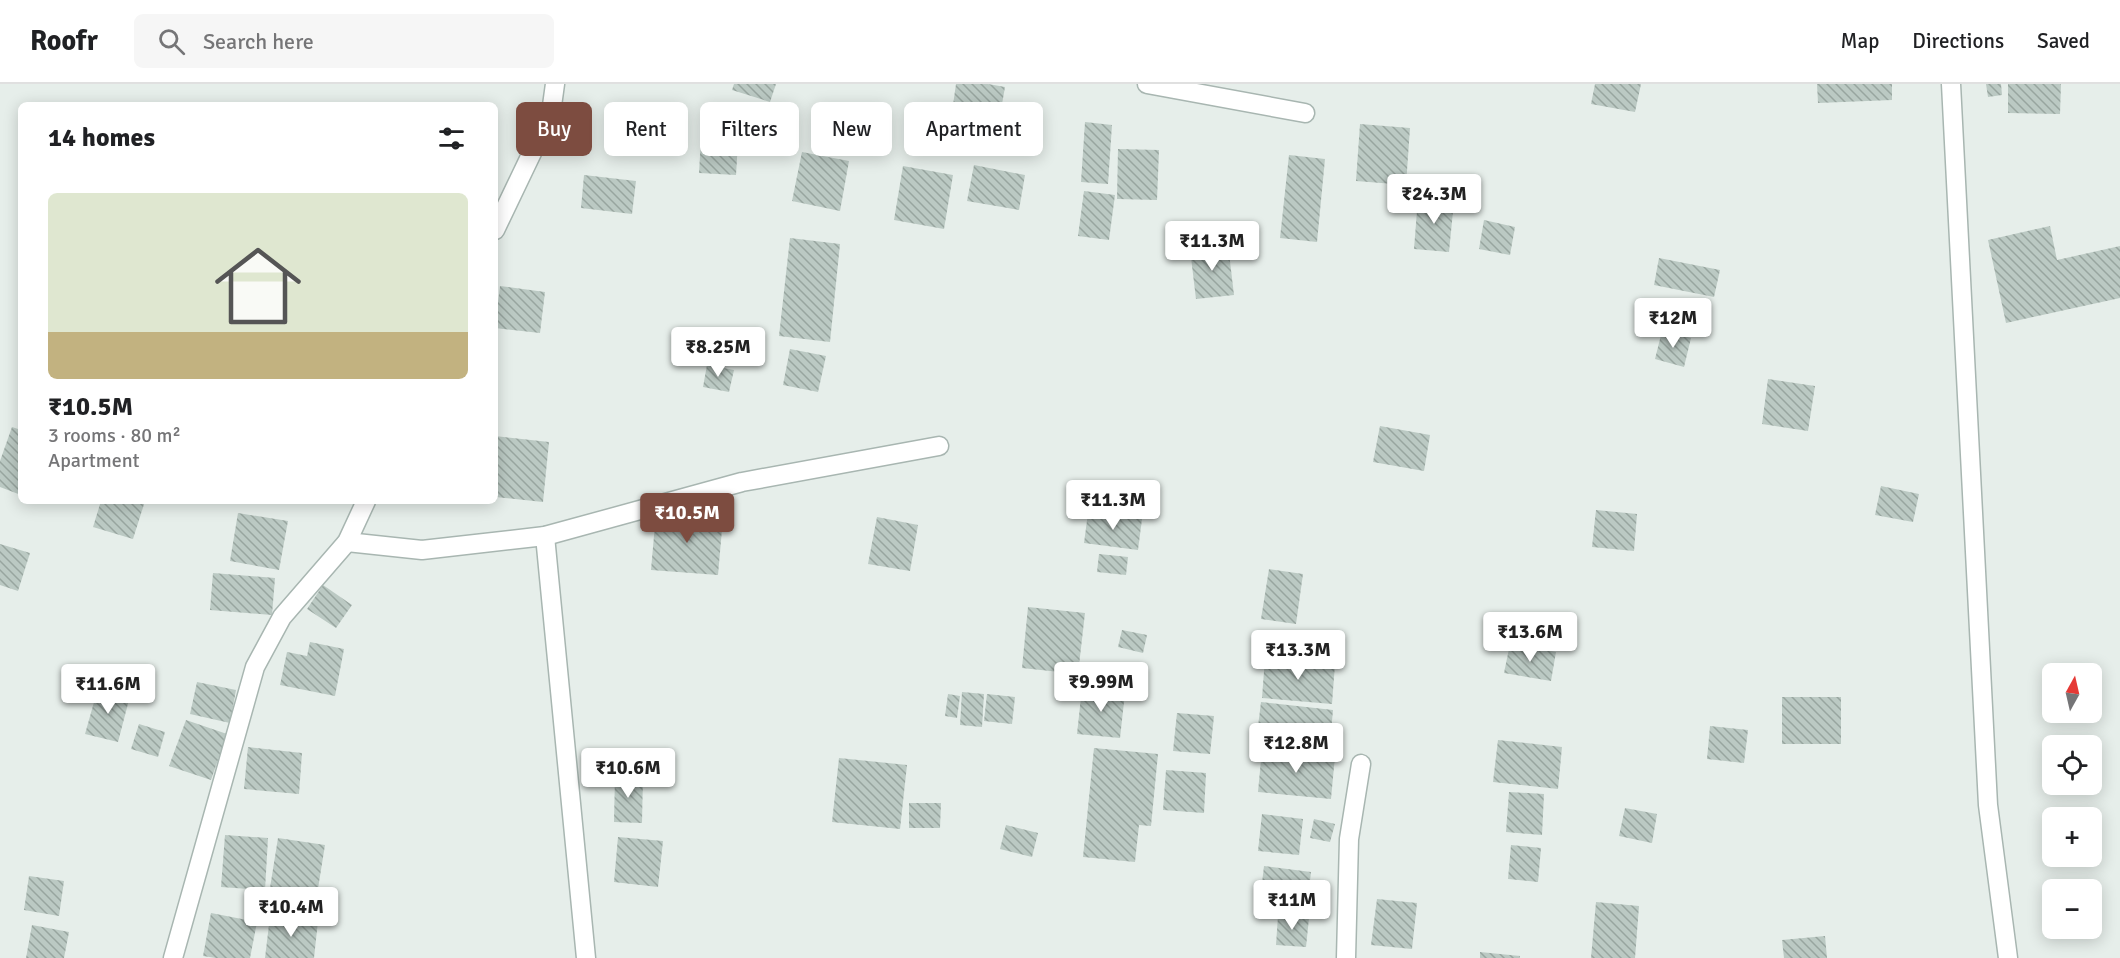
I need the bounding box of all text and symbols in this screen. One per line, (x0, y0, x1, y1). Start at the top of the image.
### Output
search box (134, 14, 554, 68)
text: Roofr (30, 24, 98, 58)
icon: search (155, 25, 188, 58)
text: Search here (203, 28, 314, 55)
text: Map (1841, 28, 1879, 54)
text: Directions (1912, 28, 2004, 54)
text: Saved (2037, 28, 2090, 54)
chip: Buy (516, 102, 592, 156)
chip: Rent (604, 102, 688, 156)
chip: Filters (700, 102, 799, 156)
chip: New (811, 102, 892, 156)
chip: Apartment (904, 102, 1043, 156)
text: 14 homes (48, 122, 155, 154)
icon: filters (435, 122, 468, 155)
pin: ₹24.3M (1385, 174, 1483, 225)
text: ₹24.3M (1401, 181, 1467, 206)
pin: ₹11.3M (1163, 221, 1261, 272)
text: ₹11.3M (1179, 228, 1245, 253)
icon: home (204, 232, 312, 340)
pin: ₹12M (1637, 298, 1709, 349)
text: ₹12M (1648, 305, 1698, 330)
pin: ₹8.25M (669, 327, 767, 378)
text: ₹8.25M (685, 334, 751, 359)
text: ₹10.5M (48, 391, 133, 423)
text: 3 rooms · 80 m² (48, 423, 181, 448)
text: Apartment (48, 448, 140, 473)
pin: ₹11.3M (1064, 480, 1162, 531)
text: ₹11.3M (1080, 487, 1146, 512)
pin: ₹10.5M (638, 493, 736, 544)
text: ₹10.5M (654, 500, 720, 525)
pin: ₹13.6M (1481, 612, 1579, 663)
text: ₹13.6M (1497, 619, 1563, 644)
pin: ₹13.3M (1249, 630, 1347, 681)
text: ₹13.3M (1265, 637, 1331, 662)
pin: ₹9.99M (1052, 662, 1150, 713)
north arrow (2042, 663, 2102, 723)
map controls (2042, 663, 2102, 939)
pin: ₹11.6M (59, 664, 157, 715)
text: ₹9.99M (1068, 669, 1134, 694)
text: ₹11.6M (75, 671, 141, 696)
pin: ₹12.8M (1247, 723, 1345, 774)
text: ₹12.8M (1263, 730, 1329, 755)
button: locate (2042, 735, 2102, 795)
pin: ₹10.6M (579, 748, 677, 799)
text: ₹10.6M (595, 755, 661, 780)
button: + (2042, 807, 2102, 867)
button: − (2042, 879, 2102, 939)
pin: ₹11M (1256, 880, 1328, 931)
pin: ₹10.4M (242, 887, 340, 938)
text: ₹11M (1267, 887, 1317, 912)
text: ₹10.4M (258, 894, 324, 919)

